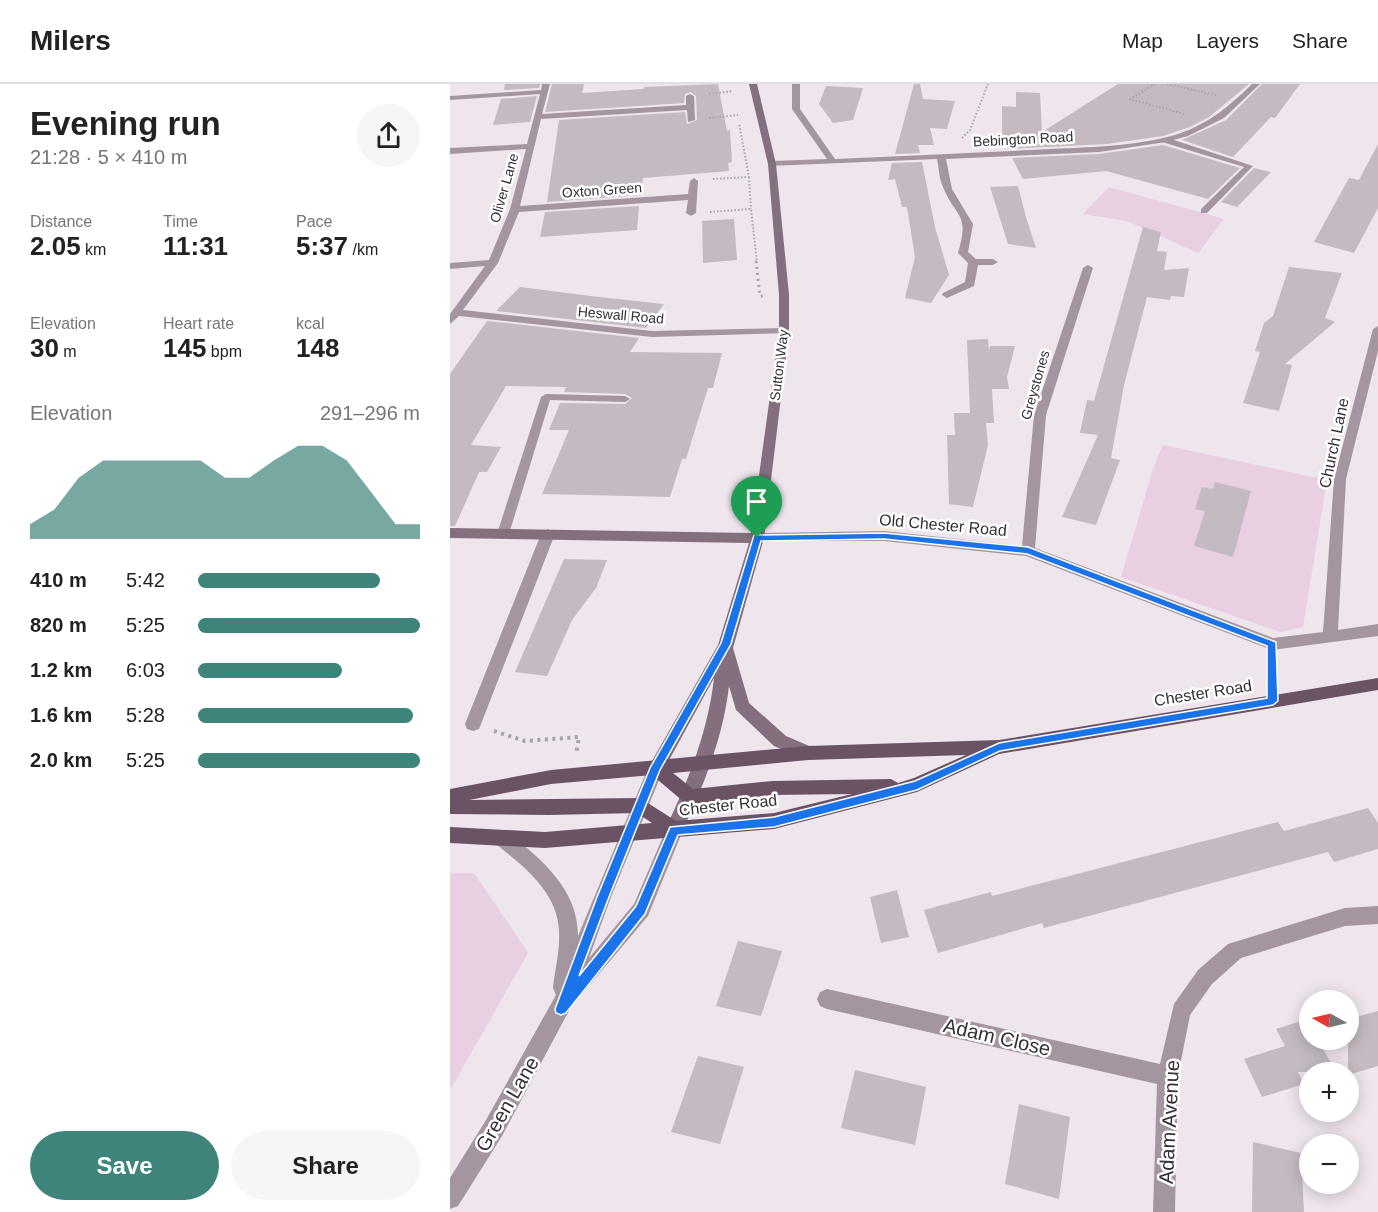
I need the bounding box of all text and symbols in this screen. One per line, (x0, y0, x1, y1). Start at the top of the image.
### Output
text: Milers (30, 25, 111, 56)
text: Map (1122, 29, 1163, 52)
text: Layers (1196, 29, 1259, 52)
text: Share (1292, 29, 1348, 52)
button: share (357, 104, 420, 167)
text: Evening run (30, 105, 221, 142)
street label: Bebington Road (972, 128, 1074, 150)
text: 21:28 · 5 × 410 m (30, 146, 187, 168)
street label: Oliver Lane (486, 151, 522, 225)
street label: Oxton Green (561, 179, 643, 201)
text: Distance (30, 213, 92, 230)
text: Time (163, 213, 198, 230)
text: Pace (296, 213, 332, 230)
text: 2.05 (30, 231, 81, 261)
text: 11:31 (163, 231, 228, 261)
text: 5:37 (296, 231, 348, 261)
text: km (81, 241, 106, 258)
text: /km (348, 241, 378, 258)
street label: Heswall Road (577, 303, 665, 327)
text: Elevation (30, 315, 96, 332)
text: Heart rate (163, 315, 234, 332)
text: kcal (296, 315, 324, 332)
street label: Sutton Way (767, 328, 791, 402)
text: 30 (30, 333, 59, 363)
text: 145 (163, 333, 206, 363)
text: 148 (296, 333, 339, 363)
text: m (59, 343, 77, 360)
text: bpm (206, 343, 242, 360)
street label: Greystones (1017, 348, 1053, 422)
street label: Church Lane (1316, 396, 1352, 490)
text: Elevation (30, 402, 112, 424)
text: 291–296 m (320, 402, 420, 424)
pin (731, 476, 782, 538)
icon: arrive (740, 485, 773, 518)
street label: Old Chester Road (878, 511, 1008, 539)
text: 410 m (30, 569, 87, 591)
text: 5:42 (126, 569, 165, 591)
text: 820 m (30, 614, 87, 636)
text: 5:25 (126, 614, 165, 636)
text: 1.2 km (30, 659, 92, 681)
text: 6:03 (126, 659, 165, 681)
street label: Chester Road (1153, 677, 1253, 709)
text: 1.6 km (30, 704, 92, 726)
text: 5:28 (126, 704, 165, 726)
text: 2.0 km (30, 749, 92, 771)
text: 5:25 (126, 749, 165, 771)
street label: Chester Road (678, 791, 778, 819)
north arrow (1299, 990, 1359, 1050)
map controls (1299, 990, 1359, 1194)
street label: Adam Close (941, 1014, 1053, 1060)
street label: Green Lane (471, 1053, 543, 1155)
street label: Adam Avenue (1155, 1059, 1183, 1185)
button: + (1299, 1062, 1359, 1122)
button: Save (30, 1131, 219, 1200)
button: Share (231, 1131, 420, 1200)
button: − (1299, 1134, 1359, 1194)

